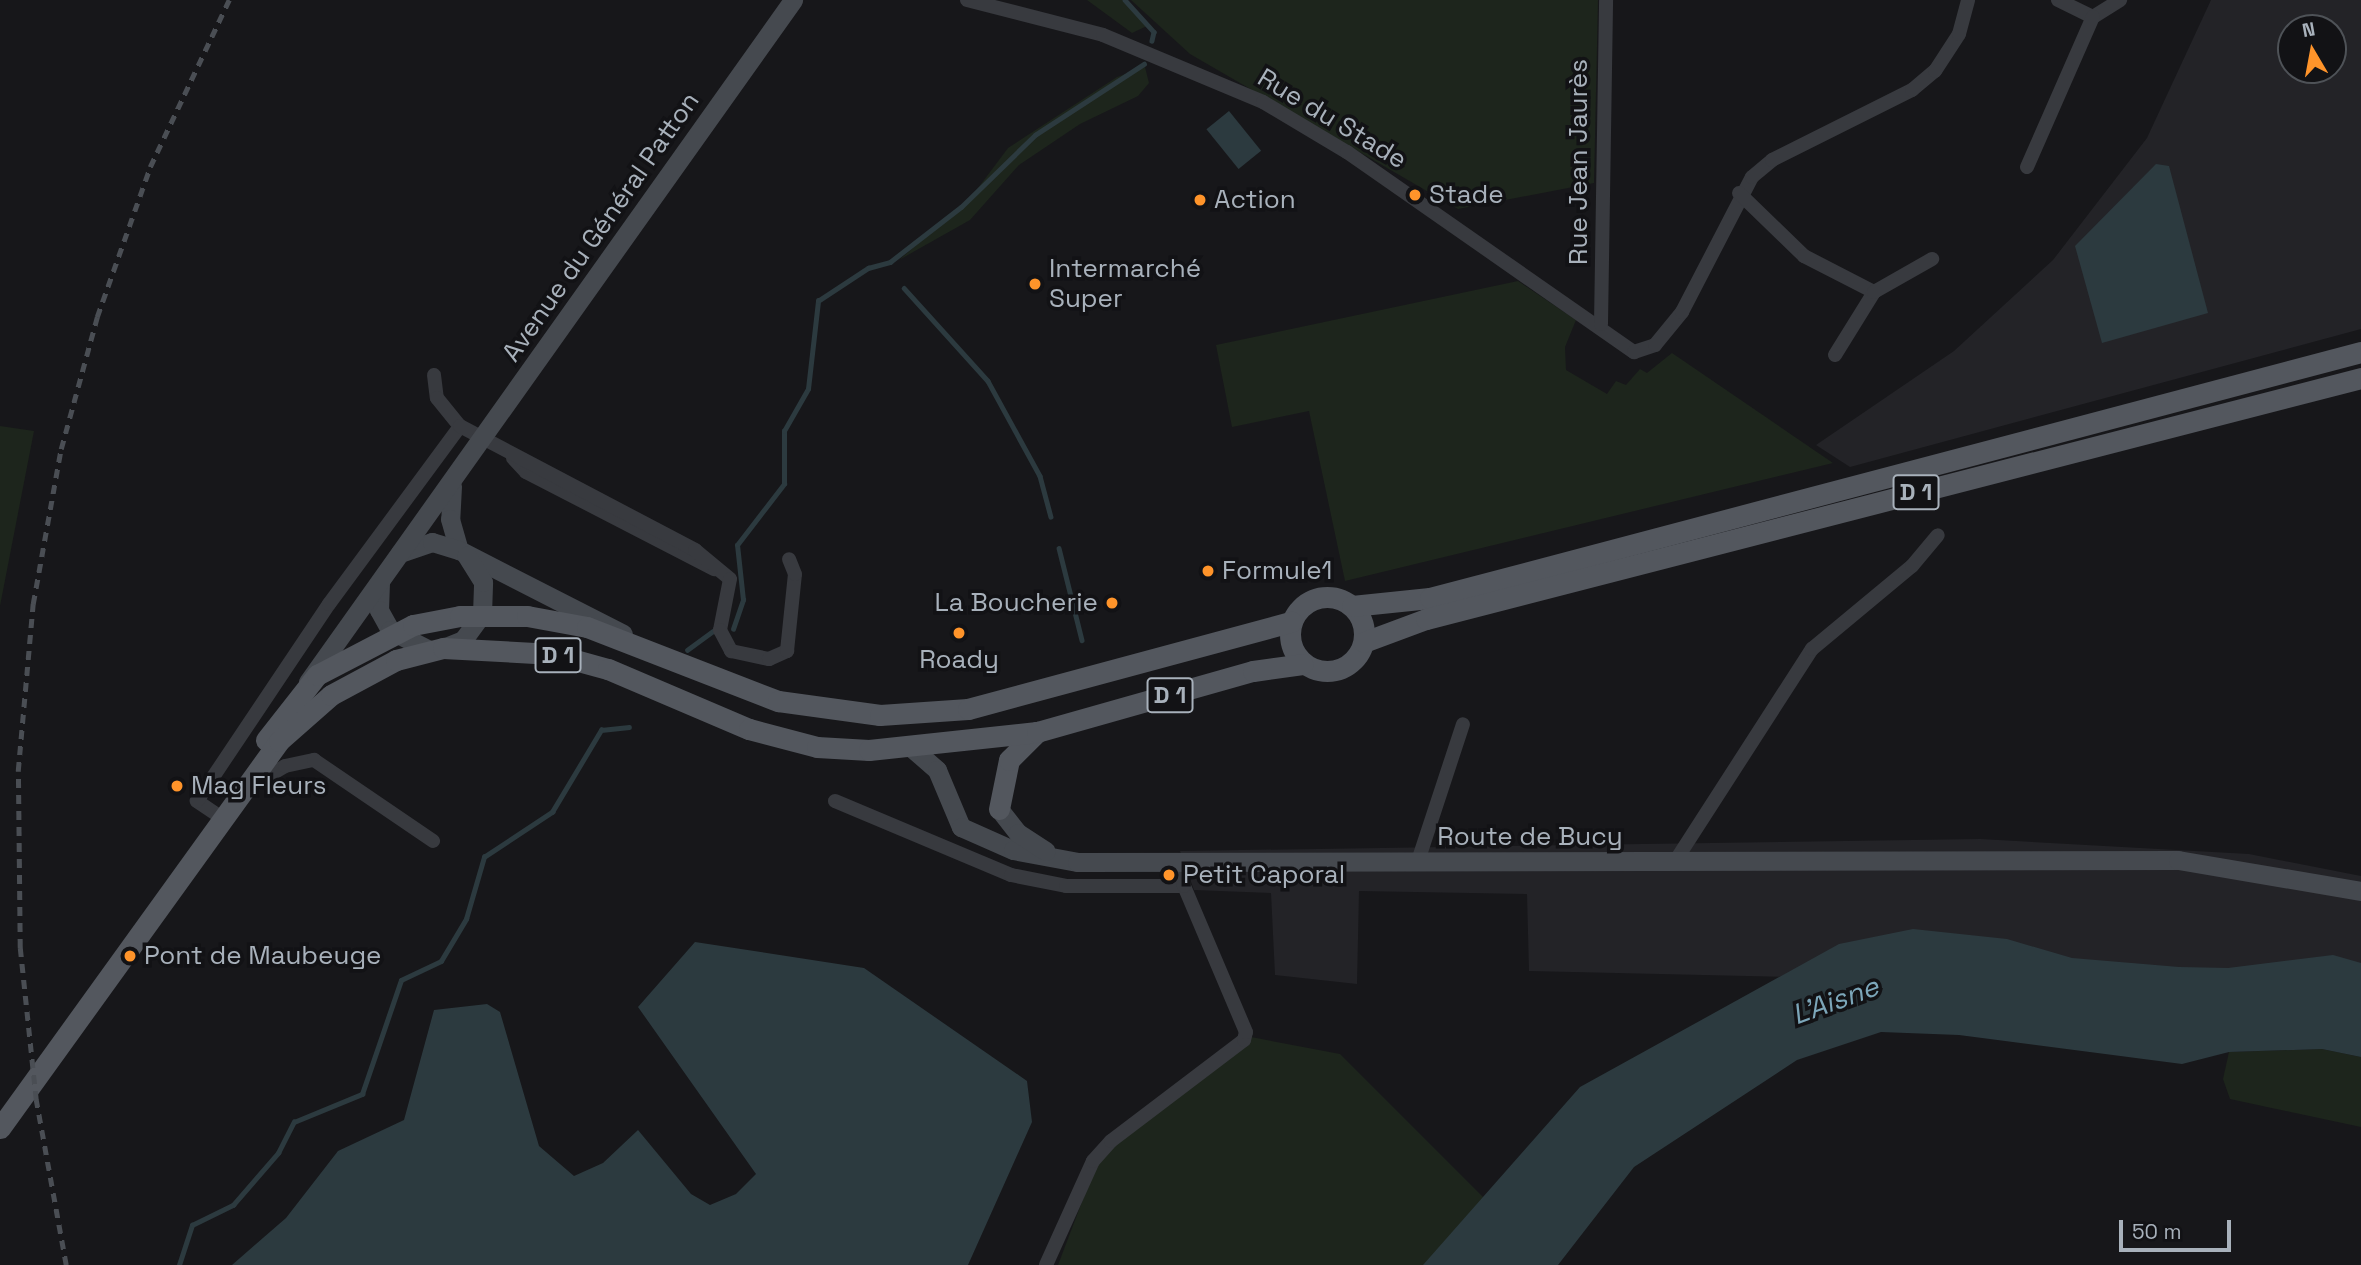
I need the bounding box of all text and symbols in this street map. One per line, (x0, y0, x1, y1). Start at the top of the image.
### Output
north arrow (2277, 14, 2347, 84)
text: N (2300, 16, 2317, 43)
street label: Rue Jean Jaurès (1563, 59, 1595, 265)
street label: Rue du Stade (1252, 62, 1412, 176)
street label: Avenue du Général Patton (496, 86, 706, 368)
place label: Stade (1429, 179, 1504, 211)
place label: Action (1214, 184, 1296, 216)
marker: Stade (1407, 187, 1423, 203)
marker: Action (1192, 192, 1208, 208)
place label: Intermarché Super (1049, 253, 1201, 314)
marker: Intermarché Super (1027, 276, 1043, 292)
road number: D 1 (1892, 472, 1940, 512)
place label: Formule1 (1222, 555, 1332, 587)
marker: Formule1 (1200, 563, 1216, 579)
place label: La Boucherie (935, 587, 1098, 619)
marker: La Boucherie (1104, 595, 1120, 611)
marker: Roady (951, 625, 967, 641)
road number: D 1 (534, 634, 582, 676)
place label: Roady (919, 644, 999, 676)
road number: D 1 (1146, 674, 1194, 716)
place label: Mag Fleurs (191, 770, 326, 802)
marker: Mag Fleurs (169, 778, 185, 794)
street label: Route de Bucy (1437, 821, 1623, 853)
place label: Petit Caporal (1183, 859, 1345, 891)
marker: Petit Caporal (1161, 867, 1177, 883)
place label: Pont de Maubeuge (144, 940, 381, 972)
marker: Pont de Maubeuge (122, 948, 138, 964)
water label: L'Aisne (1787, 969, 1883, 1031)
scale bar (2123, 1206, 2235, 1250)
text: 50 m (2132, 1218, 2182, 1245)

